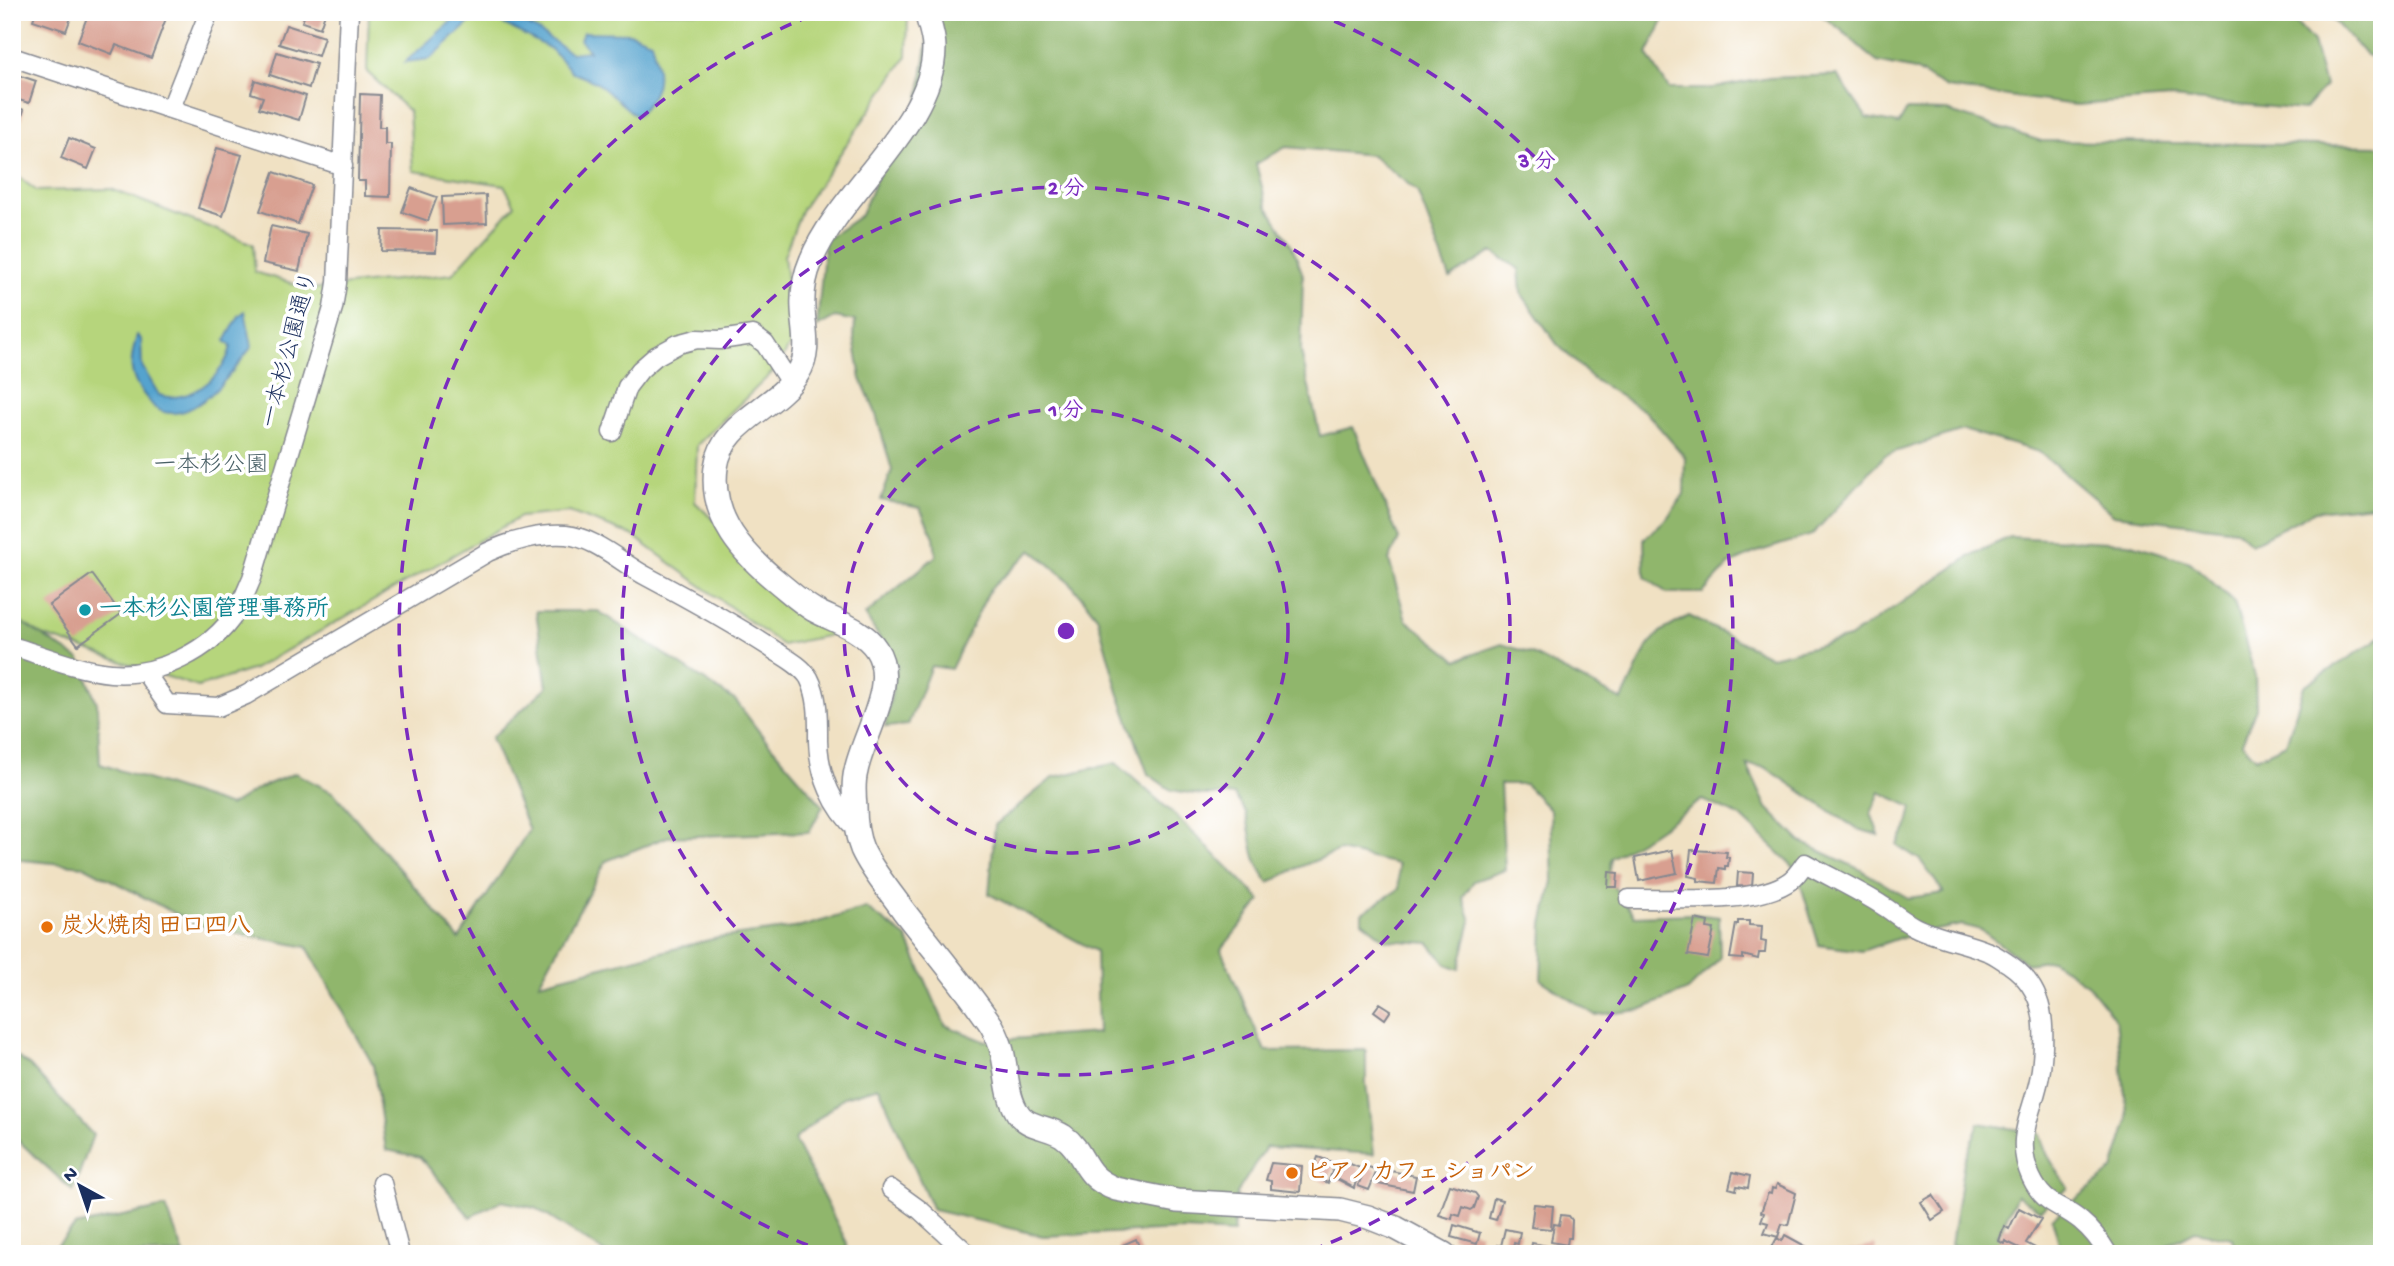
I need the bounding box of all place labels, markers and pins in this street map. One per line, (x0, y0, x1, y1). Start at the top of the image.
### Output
place label: 一本杉公園管理事務所 (99, 595, 329, 624)
marker: 一本杉公園管理事務所 (77, 602, 93, 618)
centre of rings (1054, 619, 1078, 643)
place label: 炭火焼肉 田口四八 (61, 913, 250, 941)
marker: 炭火焼肉 田口四八 (39, 919, 55, 935)
place label: ピアノカフェ ショパン (1306, 1160, 1535, 1187)
marker: ピアノカフェ ショパン (1284, 1165, 1300, 1181)

